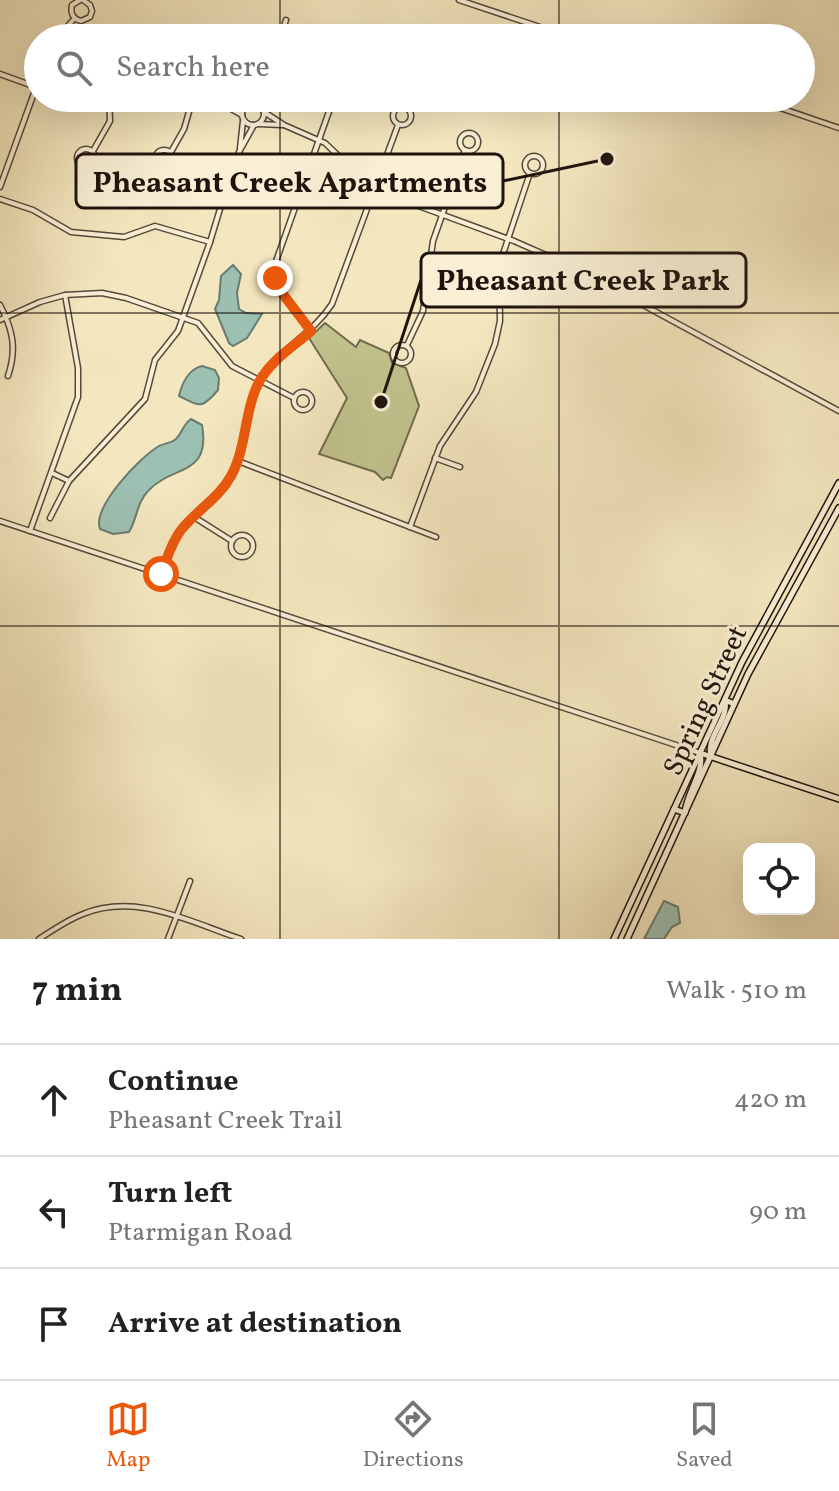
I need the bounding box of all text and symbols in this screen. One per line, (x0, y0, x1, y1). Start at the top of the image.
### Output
search box (24, 24, 815, 112)
icon: search (52, 46, 96, 90)
text: Search here (116, 47, 270, 89)
callout: Pheasant Creek Apartments (76, 154, 503, 208)
text: Pheasant Creek Apartments (93, 163, 487, 205)
callout: Pheasant Creek Park (421, 253, 746, 307)
route end (257, 260, 293, 296)
text: Pheasant Creek Park (436, 261, 730, 303)
route start (143, 556, 179, 592)
street label: Spring Street (654, 620, 758, 783)
map controls (743, 843, 815, 915)
button: locate (743, 843, 815, 915)
text: 7 min (32, 968, 122, 1015)
text: Walk · 510 m (666, 973, 807, 1009)
text: Continue (108, 1061, 239, 1103)
icon: ahead (32, 1078, 76, 1122)
text: 420 m (734, 1082, 807, 1118)
text: Pheasant Creek Trail (108, 1103, 343, 1139)
text: Turn left (108, 1173, 232, 1215)
icon: left (32, 1190, 76, 1234)
text: 90 m (749, 1194, 807, 1230)
text: Ptarmigan Road (108, 1215, 293, 1251)
icon: arrive (32, 1302, 76, 1346)
text: Arrive at destination (108, 1303, 402, 1345)
tab: Map (106, 1397, 150, 1476)
tab: Directions (363, 1397, 464, 1476)
tab: Saved (676, 1397, 733, 1476)

